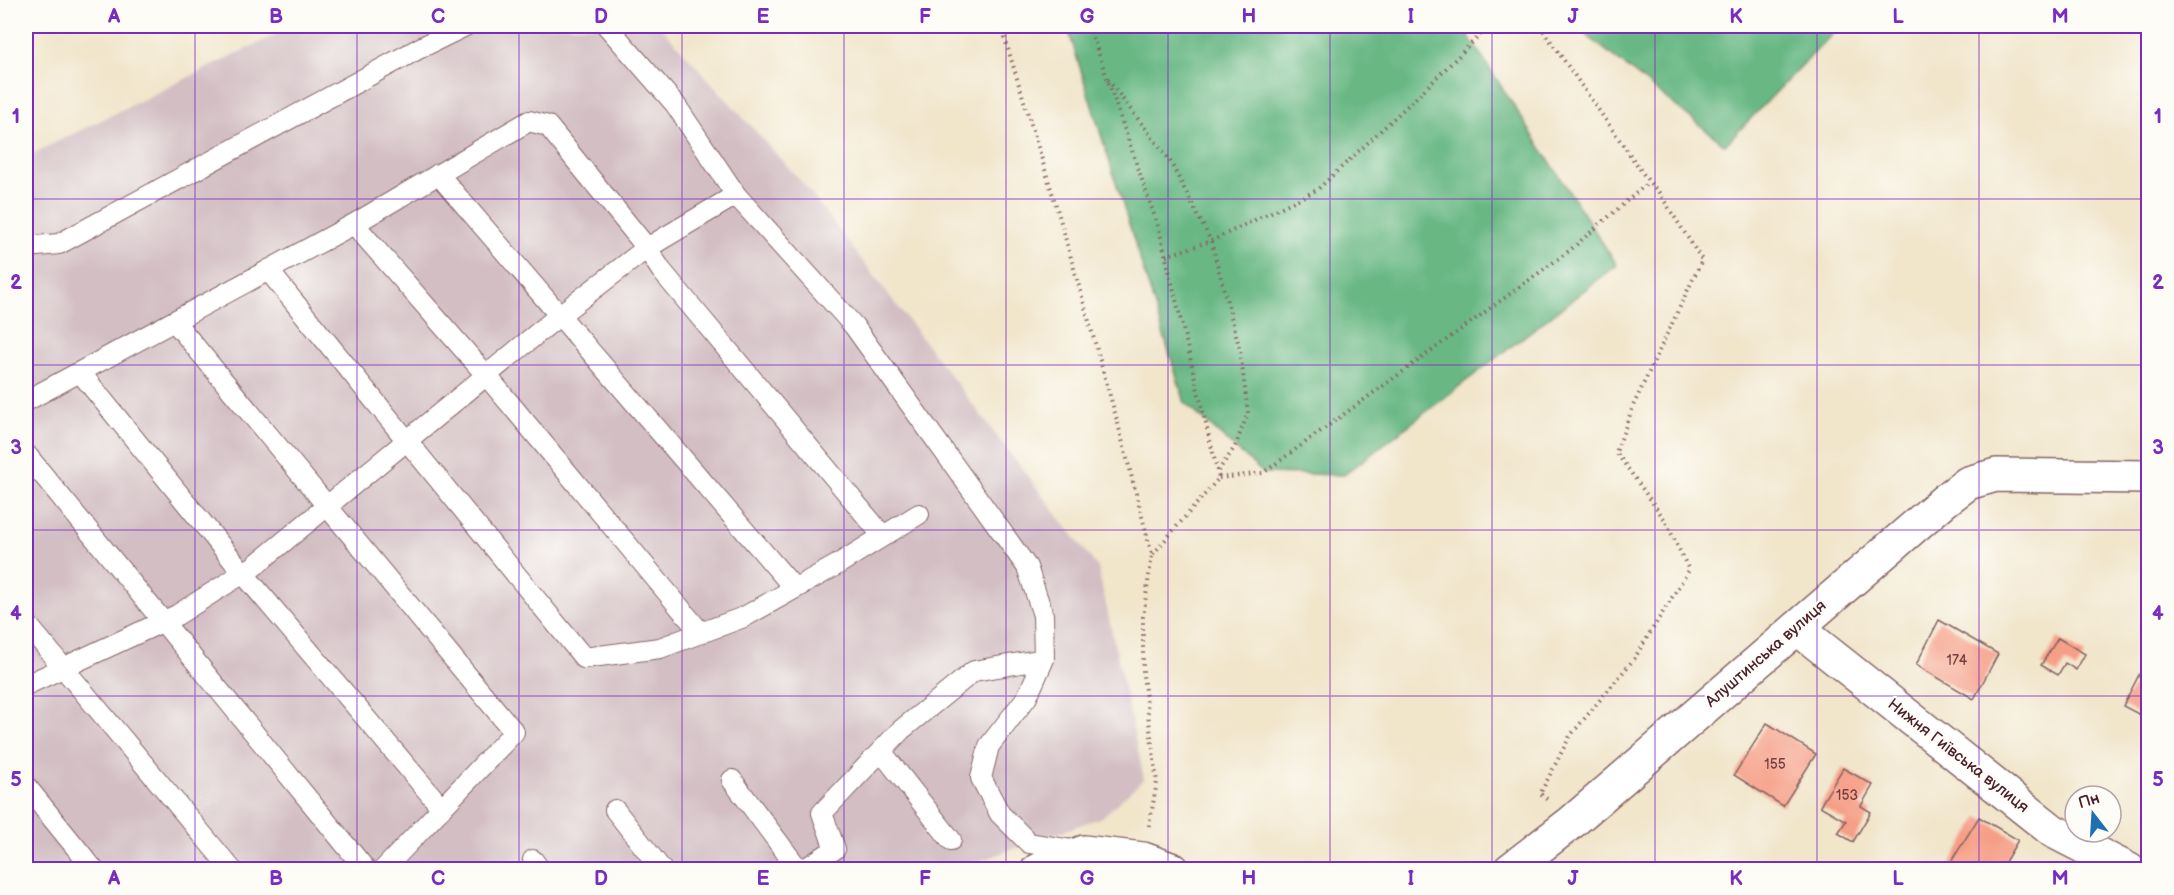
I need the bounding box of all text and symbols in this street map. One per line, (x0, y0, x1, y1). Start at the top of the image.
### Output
text: A (107, 5, 121, 29)
text: B (269, 5, 283, 29)
text: C (431, 5, 445, 29)
text: D (594, 5, 608, 29)
text: E (757, 5, 770, 29)
text: F (919, 5, 931, 29)
text: G (1080, 5, 1095, 29)
text: H (1242, 5, 1256, 29)
text: I (1408, 5, 1414, 29)
text: J (1568, 5, 1580, 29)
text: K (1729, 5, 1743, 29)
text: L (1892, 5, 1904, 29)
text: M (2051, 5, 2069, 29)
text: 1 (12, 105, 20, 129)
text: 1 (2154, 105, 2162, 129)
text: 2 (10, 271, 22, 295)
text: 2 (2152, 271, 2164, 295)
text: 3 (10, 436, 22, 460)
text: 3 (2152, 436, 2164, 460)
street label: Алуштинська вулиця (1701, 596, 1830, 712)
text: 4 (10, 602, 22, 626)
text: 4 (2152, 602, 2164, 626)
house number: 174 (1947, 652, 1968, 669)
street label: Нижня Гиївська вулиця (1884, 695, 2032, 817)
house number: 155 (1764, 756, 1786, 773)
text: 5 (10, 768, 22, 792)
text: 5 (2152, 768, 2164, 792)
north arrow (2063, 784, 2123, 844)
house number: 153 (1836, 787, 1858, 804)
text: Пн (2076, 789, 2102, 813)
text: A (107, 867, 121, 891)
text: B (269, 867, 283, 891)
text: C (431, 867, 445, 891)
text: D (594, 867, 608, 891)
text: E (757, 867, 770, 891)
text: F (919, 867, 931, 891)
text: G (1080, 867, 1095, 891)
text: H (1242, 867, 1256, 891)
text: I (1408, 867, 1414, 891)
text: J (1568, 867, 1580, 891)
text: K (1729, 867, 1743, 891)
text: L (1892, 867, 1904, 891)
text: M (2051, 867, 2069, 891)

